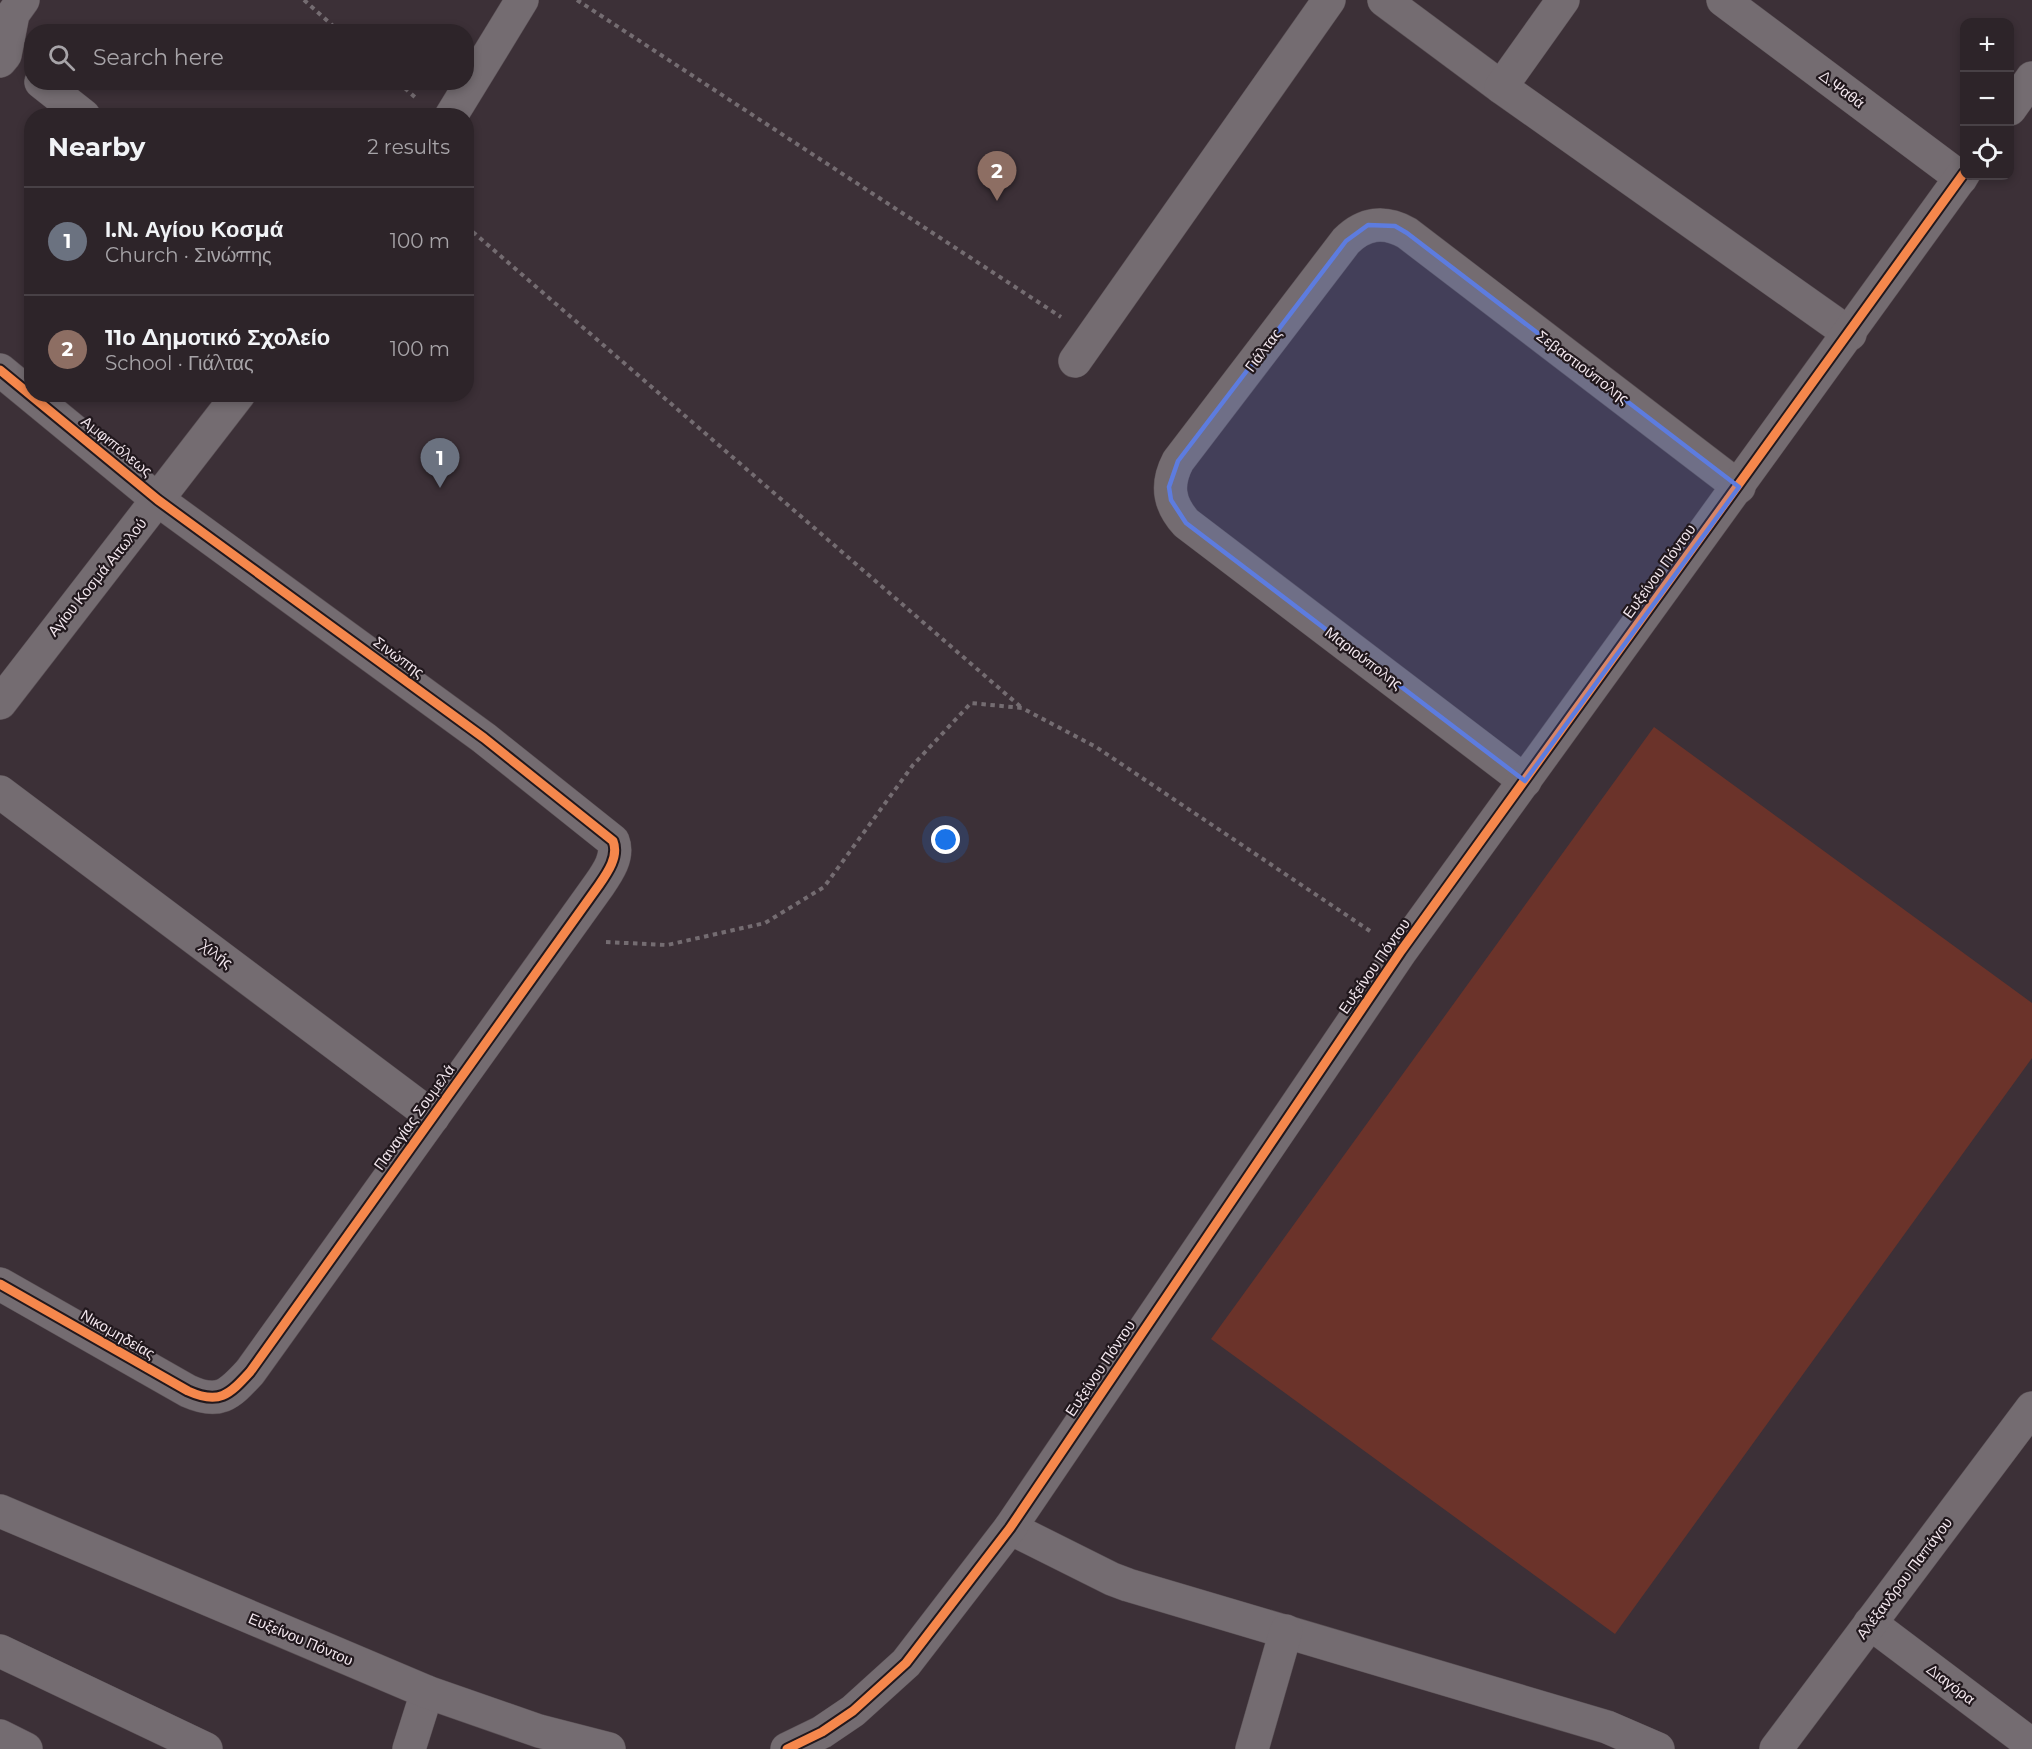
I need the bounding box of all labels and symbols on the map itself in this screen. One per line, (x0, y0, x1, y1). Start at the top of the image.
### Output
street label: Δ.Ψαθά (1815, 66, 1869, 112)
pin: 2 (978, 152, 1016, 201)
street label: Γιάλτας (1241, 325, 1285, 375)
street label: Σεβαστιούπολης (1533, 326, 1633, 408)
street label: Αμφιπόλεως (78, 412, 156, 480)
pin: 1 (420, 438, 460, 488)
street label: Αγίου Κοσμά Αιτωλού (43, 514, 151, 640)
street label: Ευξείνου Πόντου (1618, 520, 1700, 622)
street label: Μαριούπολης (1321, 623, 1407, 693)
street label: Σινώπης (370, 632, 428, 682)
your location (931, 825, 960, 854)
street label: Ευξείνου Πόντου (1334, 915, 1414, 1017)
street label: Χιλής (196, 935, 237, 972)
street label: Παναγίας Σουμελά (369, 1060, 459, 1173)
street label: Νικομηδείας (77, 1305, 159, 1363)
street label: Ευξείνου Πόντου (1061, 1316, 1139, 1420)
street label: Αλέξανδρου Παπάγου (1852, 1513, 1956, 1643)
street label: Ευξείνου Πόντου (246, 1608, 356, 1670)
street label: Διαγόρα (1923, 1660, 1979, 1709)

